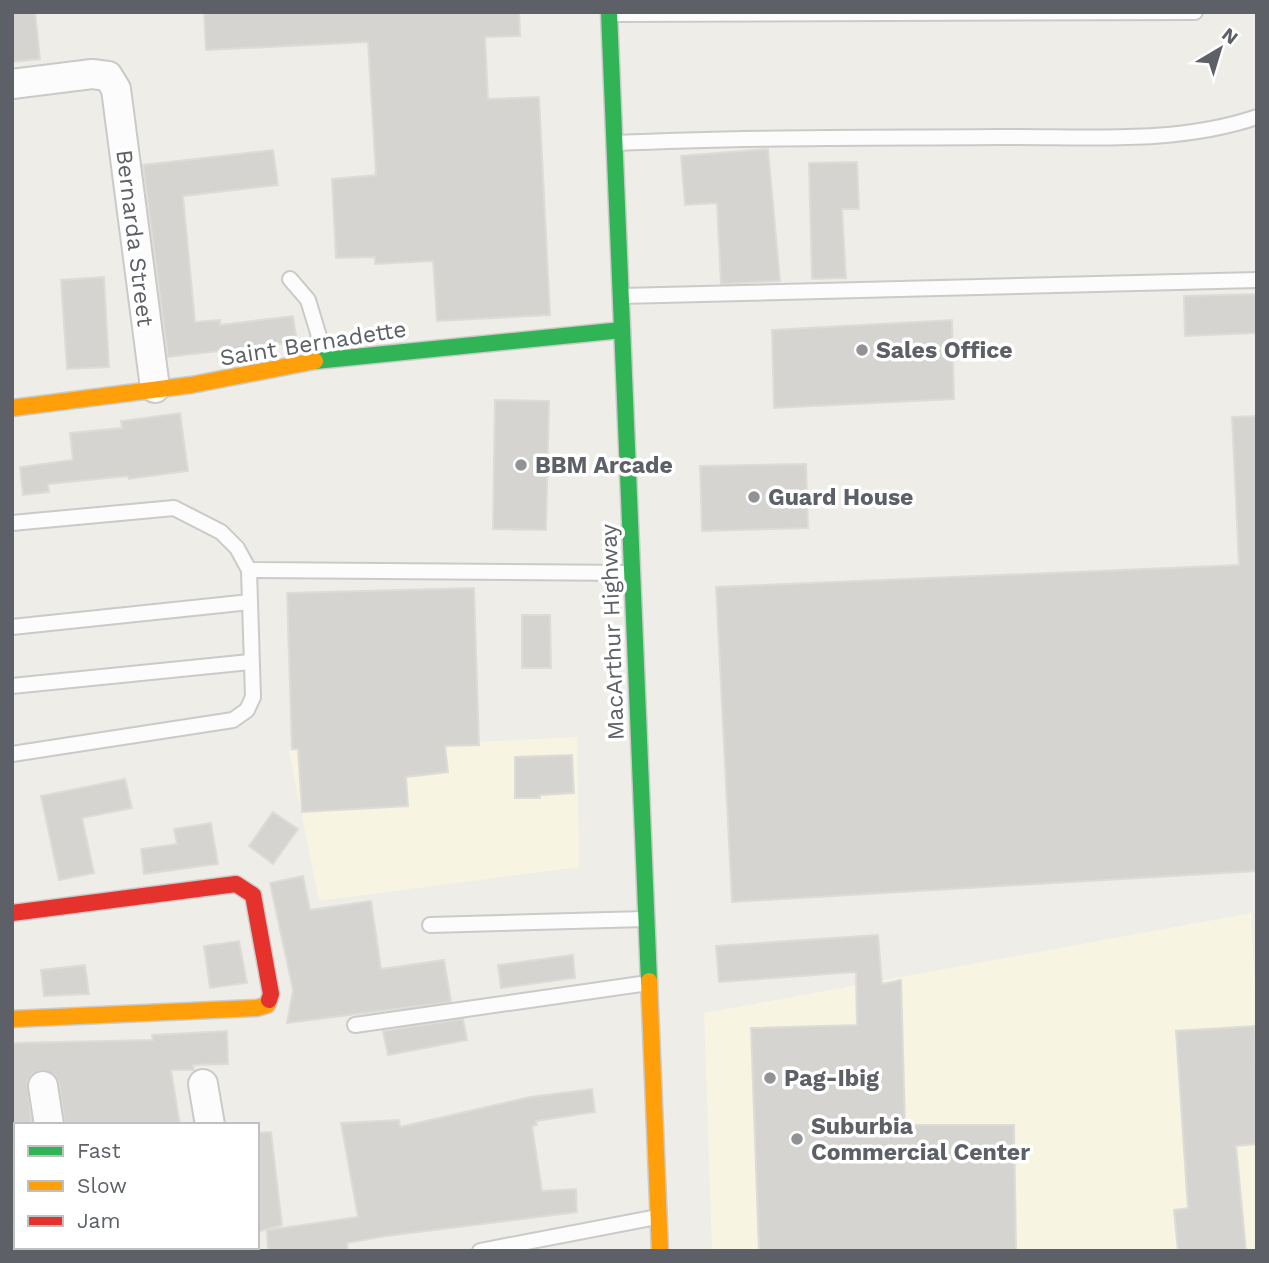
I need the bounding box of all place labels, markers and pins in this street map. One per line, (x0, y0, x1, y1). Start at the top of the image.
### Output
place label: Sales Office (876, 337, 1013, 364)
marker: Sales Office (854, 342, 870, 358)
place label: BBM Arcade (535, 452, 673, 479)
marker: BBM Arcade (513, 457, 529, 473)
place label: Guard House (768, 484, 913, 511)
marker: Guard House (746, 489, 762, 505)
place label: Pag-Ibig (784, 1065, 879, 1092)
marker: Pag-Ibig (762, 1070, 778, 1086)
place label: Suburbia Commercial Center (811, 1113, 1030, 1166)
marker: Suburbia Commercial Center (789, 1131, 805, 1147)

